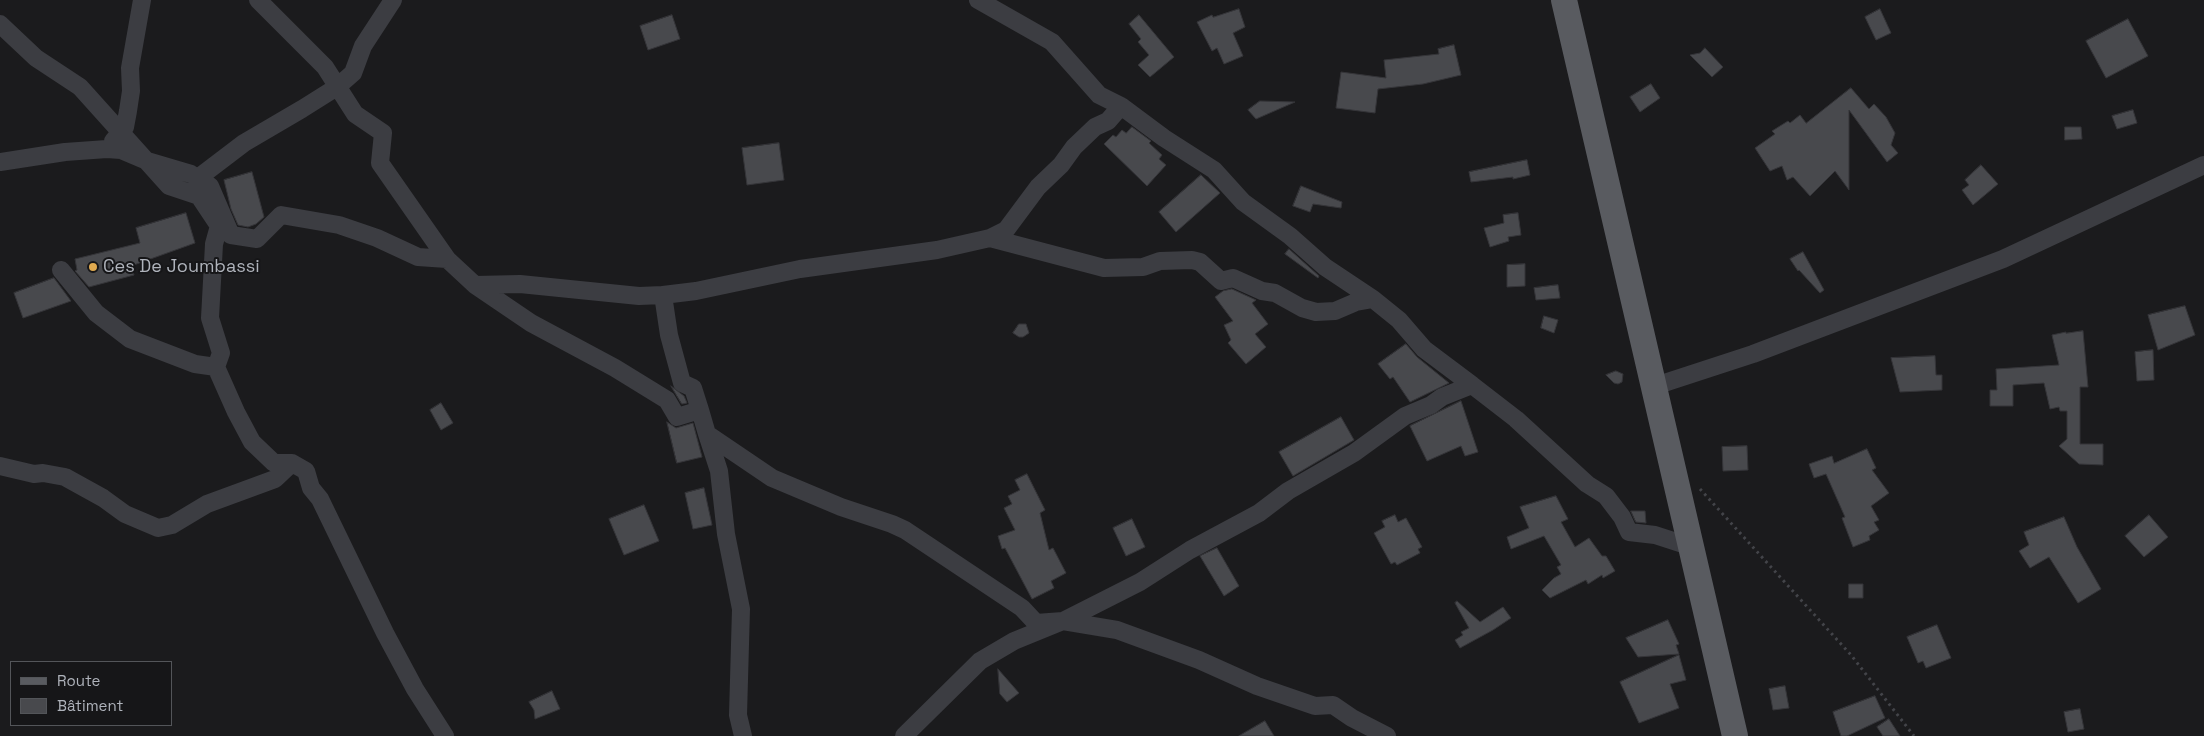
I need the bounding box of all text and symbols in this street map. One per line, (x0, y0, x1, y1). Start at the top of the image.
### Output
place label: Ces De Joumbassi (103, 256, 260, 278)
marker: Ces De Joumbassi (87, 261, 99, 273)
legend (10, 661, 172, 726)
text: Route (57, 671, 100, 690)
text: Bâtiment (57, 696, 123, 715)

